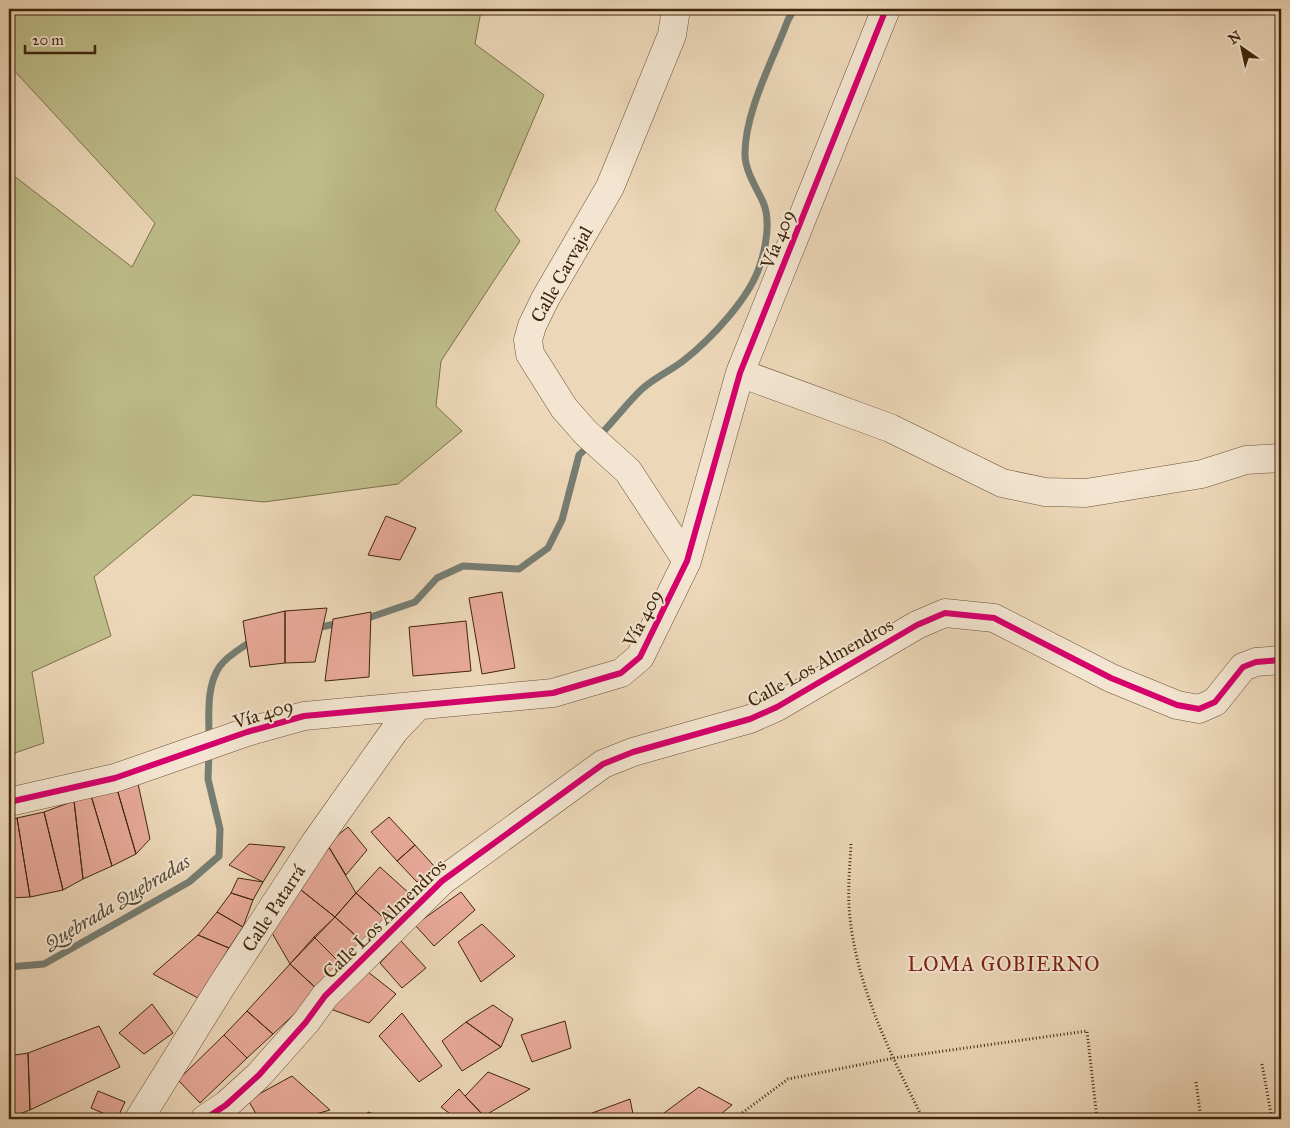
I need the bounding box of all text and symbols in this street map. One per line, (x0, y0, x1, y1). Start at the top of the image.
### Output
scale bar (25, 22, 95, 54)
north arrow (1218, 22, 1268, 72)
text: N (1225, 27, 1245, 48)
text: 20 m (32, 31, 64, 49)
street label: Vía 409 (755, 206, 800, 273)
street label: Calle Carvajal (526, 221, 598, 326)
street label: Vía 409 (617, 586, 667, 652)
street label: Calle Los Almendros (743, 613, 897, 712)
street label: Vía 409 (229, 693, 296, 734)
water label: Quebrada Quebradas (39, 848, 195, 955)
street label: Calle Los Almendros (318, 853, 451, 983)
street label: Calle Patarrá (237, 860, 310, 956)
district label: LOMA GOBIERNO (908, 952, 1100, 976)

